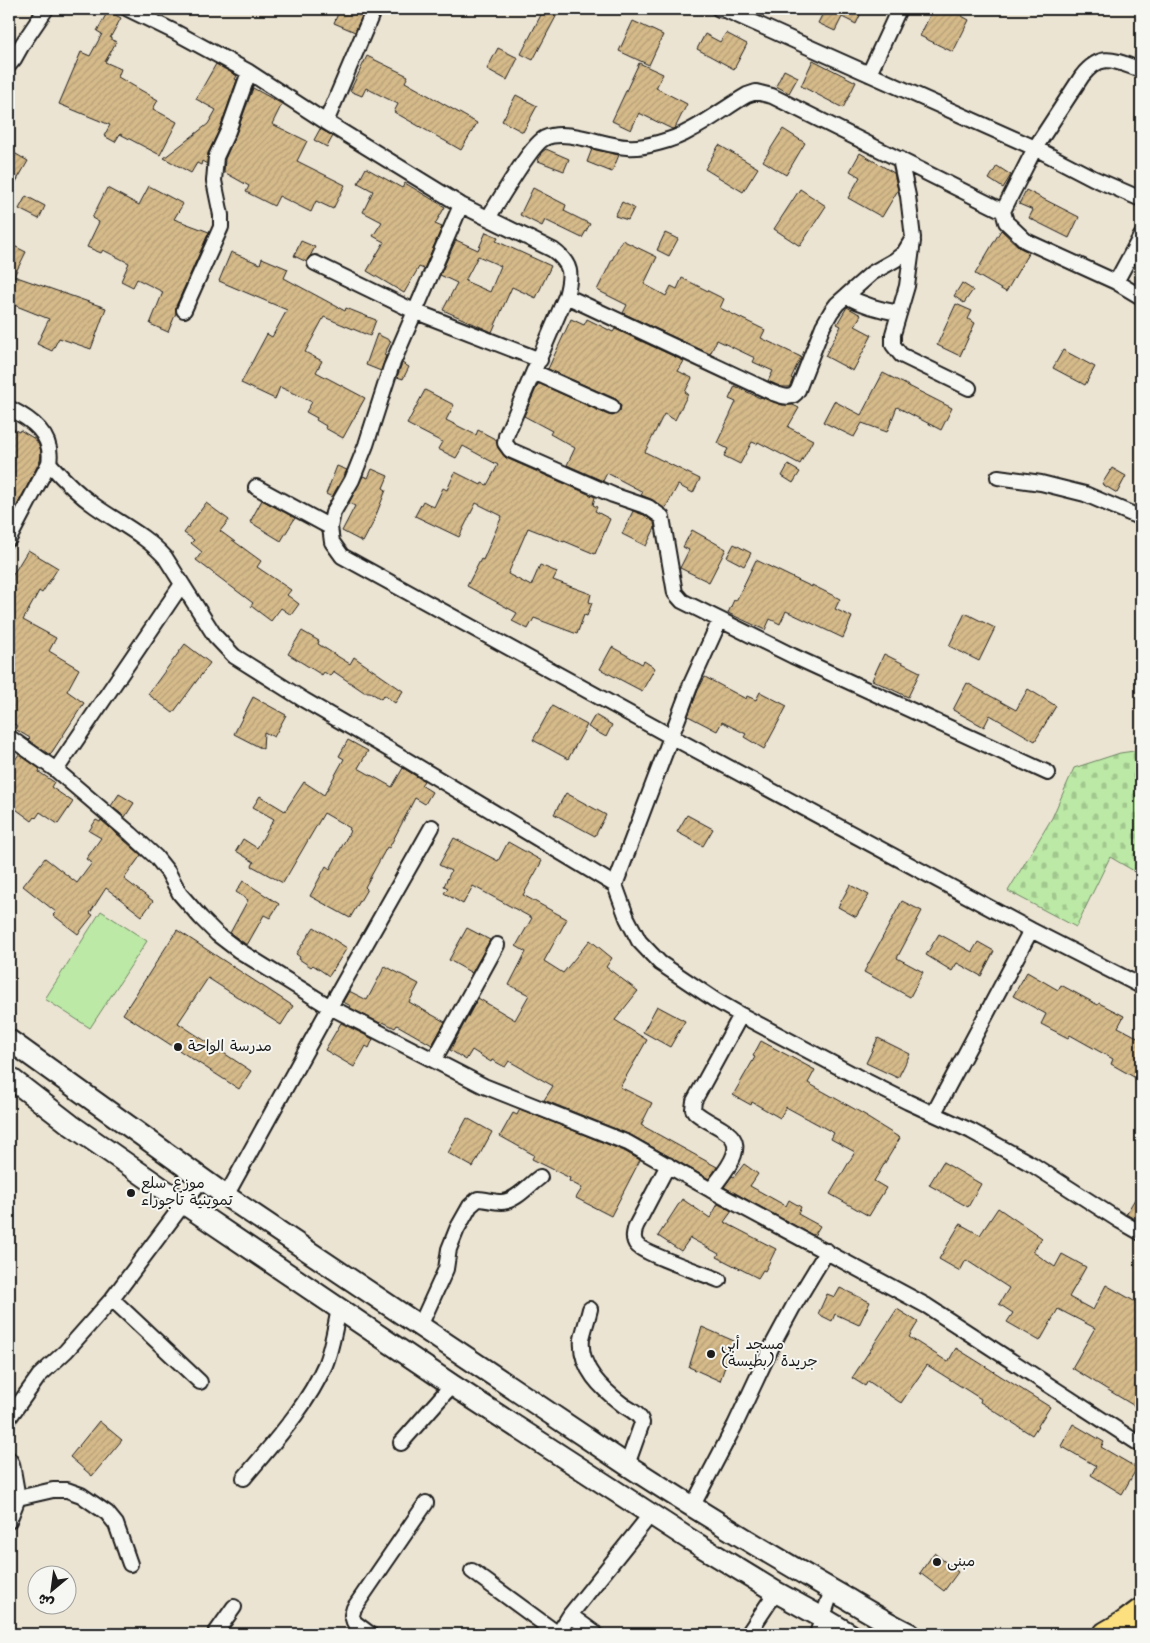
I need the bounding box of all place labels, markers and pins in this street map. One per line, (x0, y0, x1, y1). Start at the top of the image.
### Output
place label: مدرسة الواحة (188, 1035, 272, 1059)
marker: مدرسة الواحة (172, 1041, 184, 1053)
place label: موزع سلع تموينية تاجوراء (141, 1172, 233, 1213)
marker: موزع سلع تموينية تاجوراء (125, 1187, 137, 1199)
place label: مسجد أبي جريدة (بطيسة) (721, 1333, 818, 1374)
marker: مسجد أبي جريدة (بطيسة) (705, 1348, 717, 1360)
place label: مبنى (947, 1550, 975, 1574)
marker: مبنى (931, 1556, 943, 1568)

